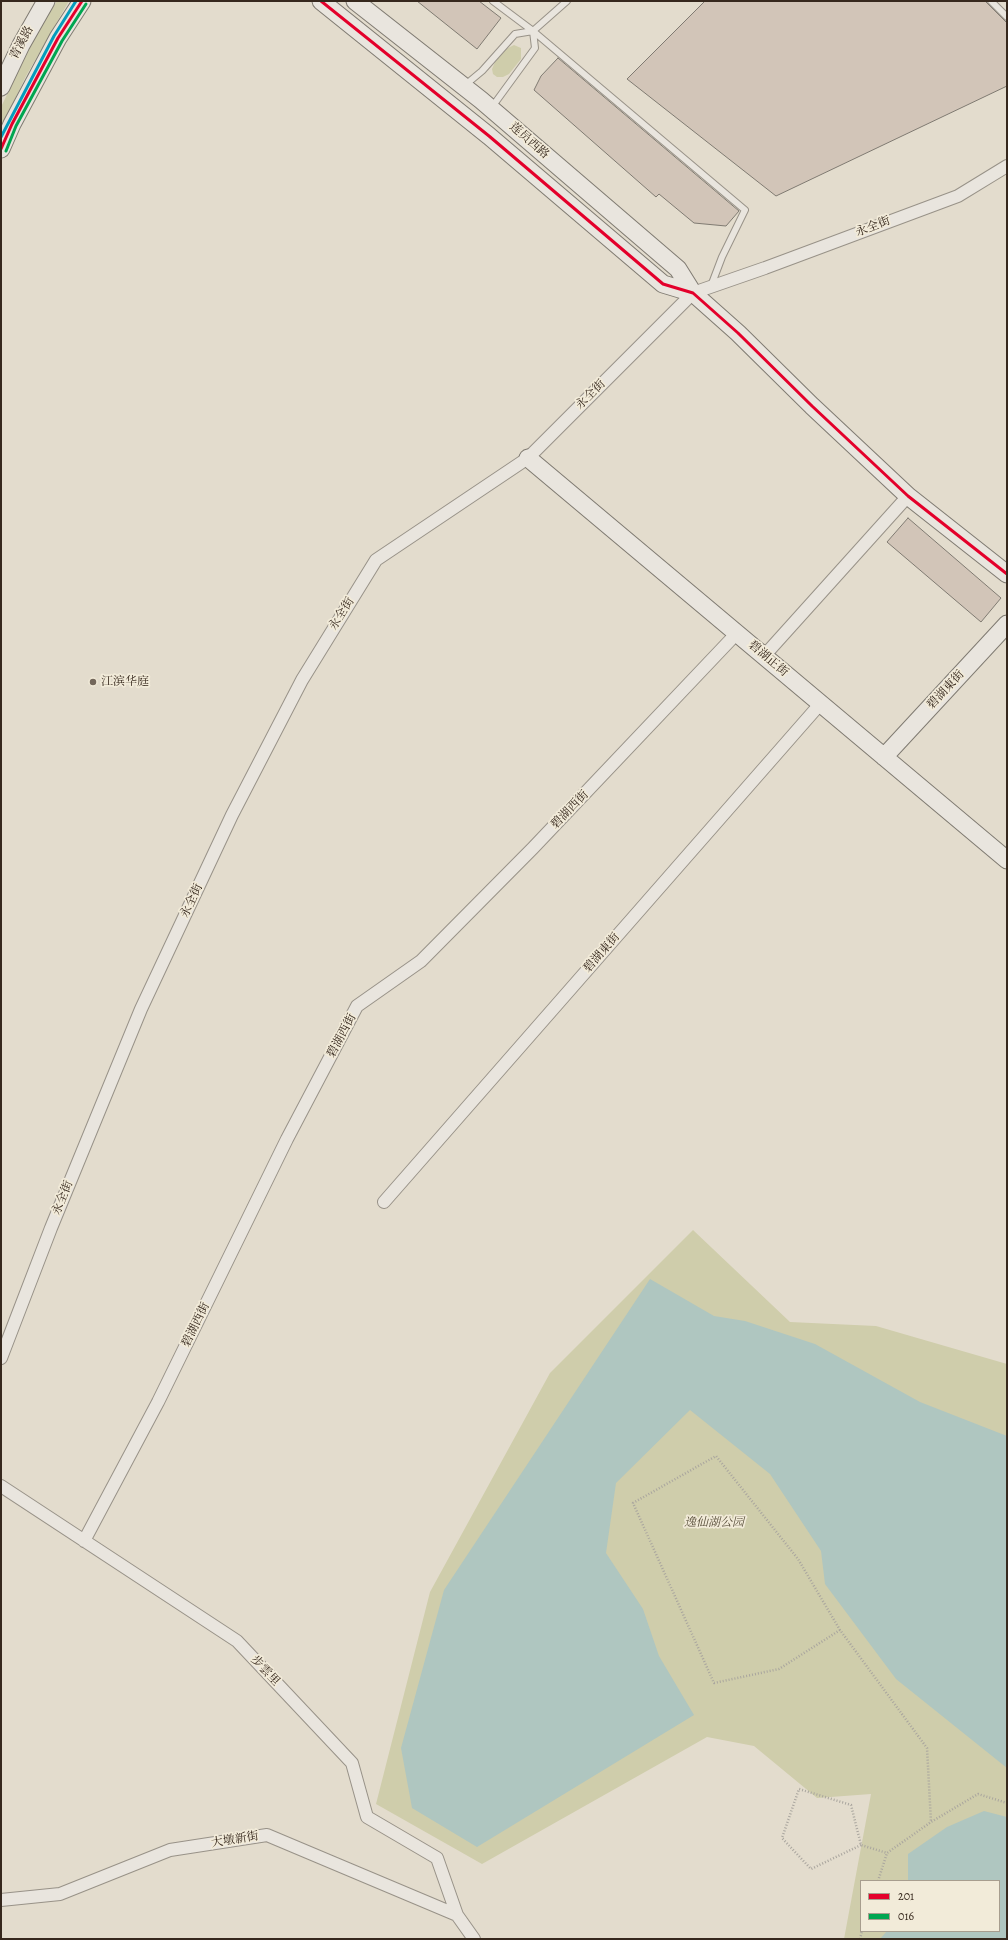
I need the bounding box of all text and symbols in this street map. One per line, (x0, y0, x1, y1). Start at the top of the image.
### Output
street label: 青溪路 (7, 24, 37, 62)
street label: 莲员西路 (506, 120, 552, 162)
street label: 永全街 (854, 214, 892, 240)
street label: 永全街 (573, 377, 609, 413)
street label: 永全街 (326, 595, 358, 633)
street label: 碧湖正街 (745, 638, 791, 680)
street label: 碧湖東街 (924, 668, 968, 712)
place label: 江滨华庭 (101, 675, 149, 689)
marker: 江滨华庭 (88, 677, 98, 687)
street label: 碧湖西街 (548, 788, 592, 832)
street label: 永全街 (178, 882, 206, 920)
street label: 碧湖東街 (581, 930, 623, 976)
street label: 碧湖西街 (324, 1011, 360, 1061)
street label: 永全街 (50, 1179, 76, 1217)
street label: 碧湖西街 (179, 1300, 213, 1350)
park label: 逸仙湖公园 (684, 1516, 744, 1530)
street label: 步雲里 (247, 1653, 283, 1689)
street label: 大墩新街 (210, 1829, 260, 1851)
legend (860, 1880, 1000, 1932)
text: 201 (898, 1888, 914, 1904)
text: 016 (898, 1908, 914, 1924)

